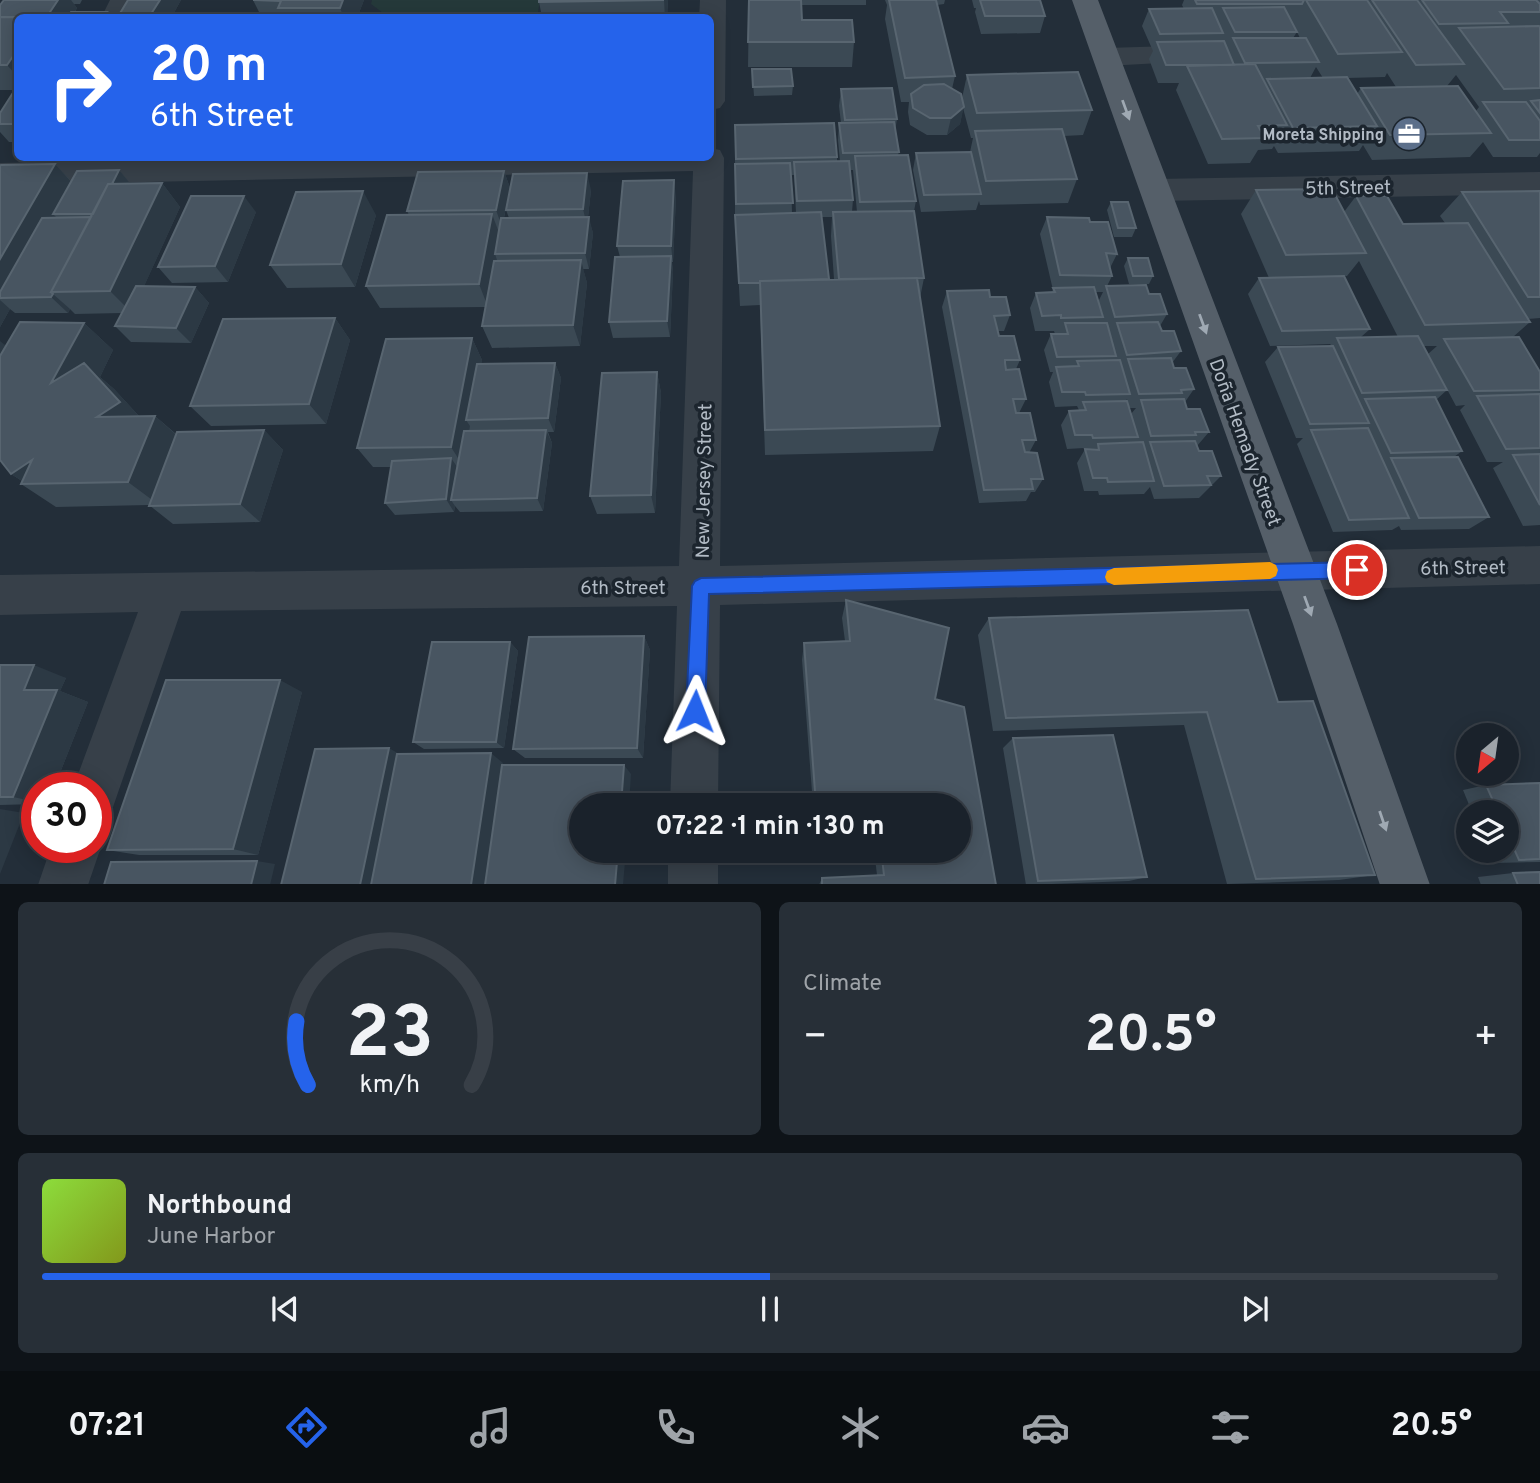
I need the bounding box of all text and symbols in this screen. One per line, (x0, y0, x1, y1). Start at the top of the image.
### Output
text: 20 m (150, 37, 267, 99)
icon: right (35, 42, 126, 133)
text: 6th Street (150, 98, 294, 138)
one-way arrow (1121, 99, 1132, 120)
office icon: Moreta Shipping (1390, 115, 1428, 153)
place label: Moreta Shipping (1262, 126, 1384, 146)
street label: 5th Street (1305, 176, 1391, 202)
one-way arrow (1198, 313, 1209, 334)
street label: Doña Hemady Street (1203, 356, 1286, 530)
street label: New Jersey Street (692, 403, 718, 559)
pin (1327, 540, 1387, 600)
icon: arrive (1338, 551, 1376, 589)
street label: 6th Street (1420, 556, 1506, 582)
street label: 6th Street (580, 577, 666, 601)
one-way arrow (1303, 596, 1314, 617)
position arrow (658, 674, 732, 748)
north arrow (1456, 723, 1519, 786)
map controls (1456, 723, 1519, 863)
speed limit sign: 30 (21, 772, 112, 863)
button: layers (1456, 800, 1519, 863)
one-way arrow (1378, 810, 1389, 831)
text: 07:22 · 1 min · 130 m (655, 811, 885, 844)
text: Climate (803, 970, 882, 999)
text: 23 (345, 991, 434, 1083)
text: 20.5° (1084, 1004, 1217, 1070)
text: − (803, 1014, 828, 1063)
text: + (1473, 1014, 1498, 1063)
text: km/h (359, 1069, 420, 1101)
text: Northbound (147, 1190, 292, 1223)
text: June Harbor (147, 1223, 275, 1252)
icon: previous (266, 1290, 304, 1328)
icon: pause (751, 1290, 789, 1328)
icon: next (1236, 1290, 1274, 1328)
icon: directions (282, 1403, 331, 1452)
icon: music (466, 1403, 515, 1452)
icon: phone (651, 1403, 700, 1452)
icon: climate (836, 1403, 885, 1452)
icon: car (1021, 1403, 1070, 1452)
icon: filters (1206, 1403, 1255, 1452)
text: 07:21 (68, 1407, 146, 1447)
text: 20.5° (1391, 1407, 1472, 1447)

